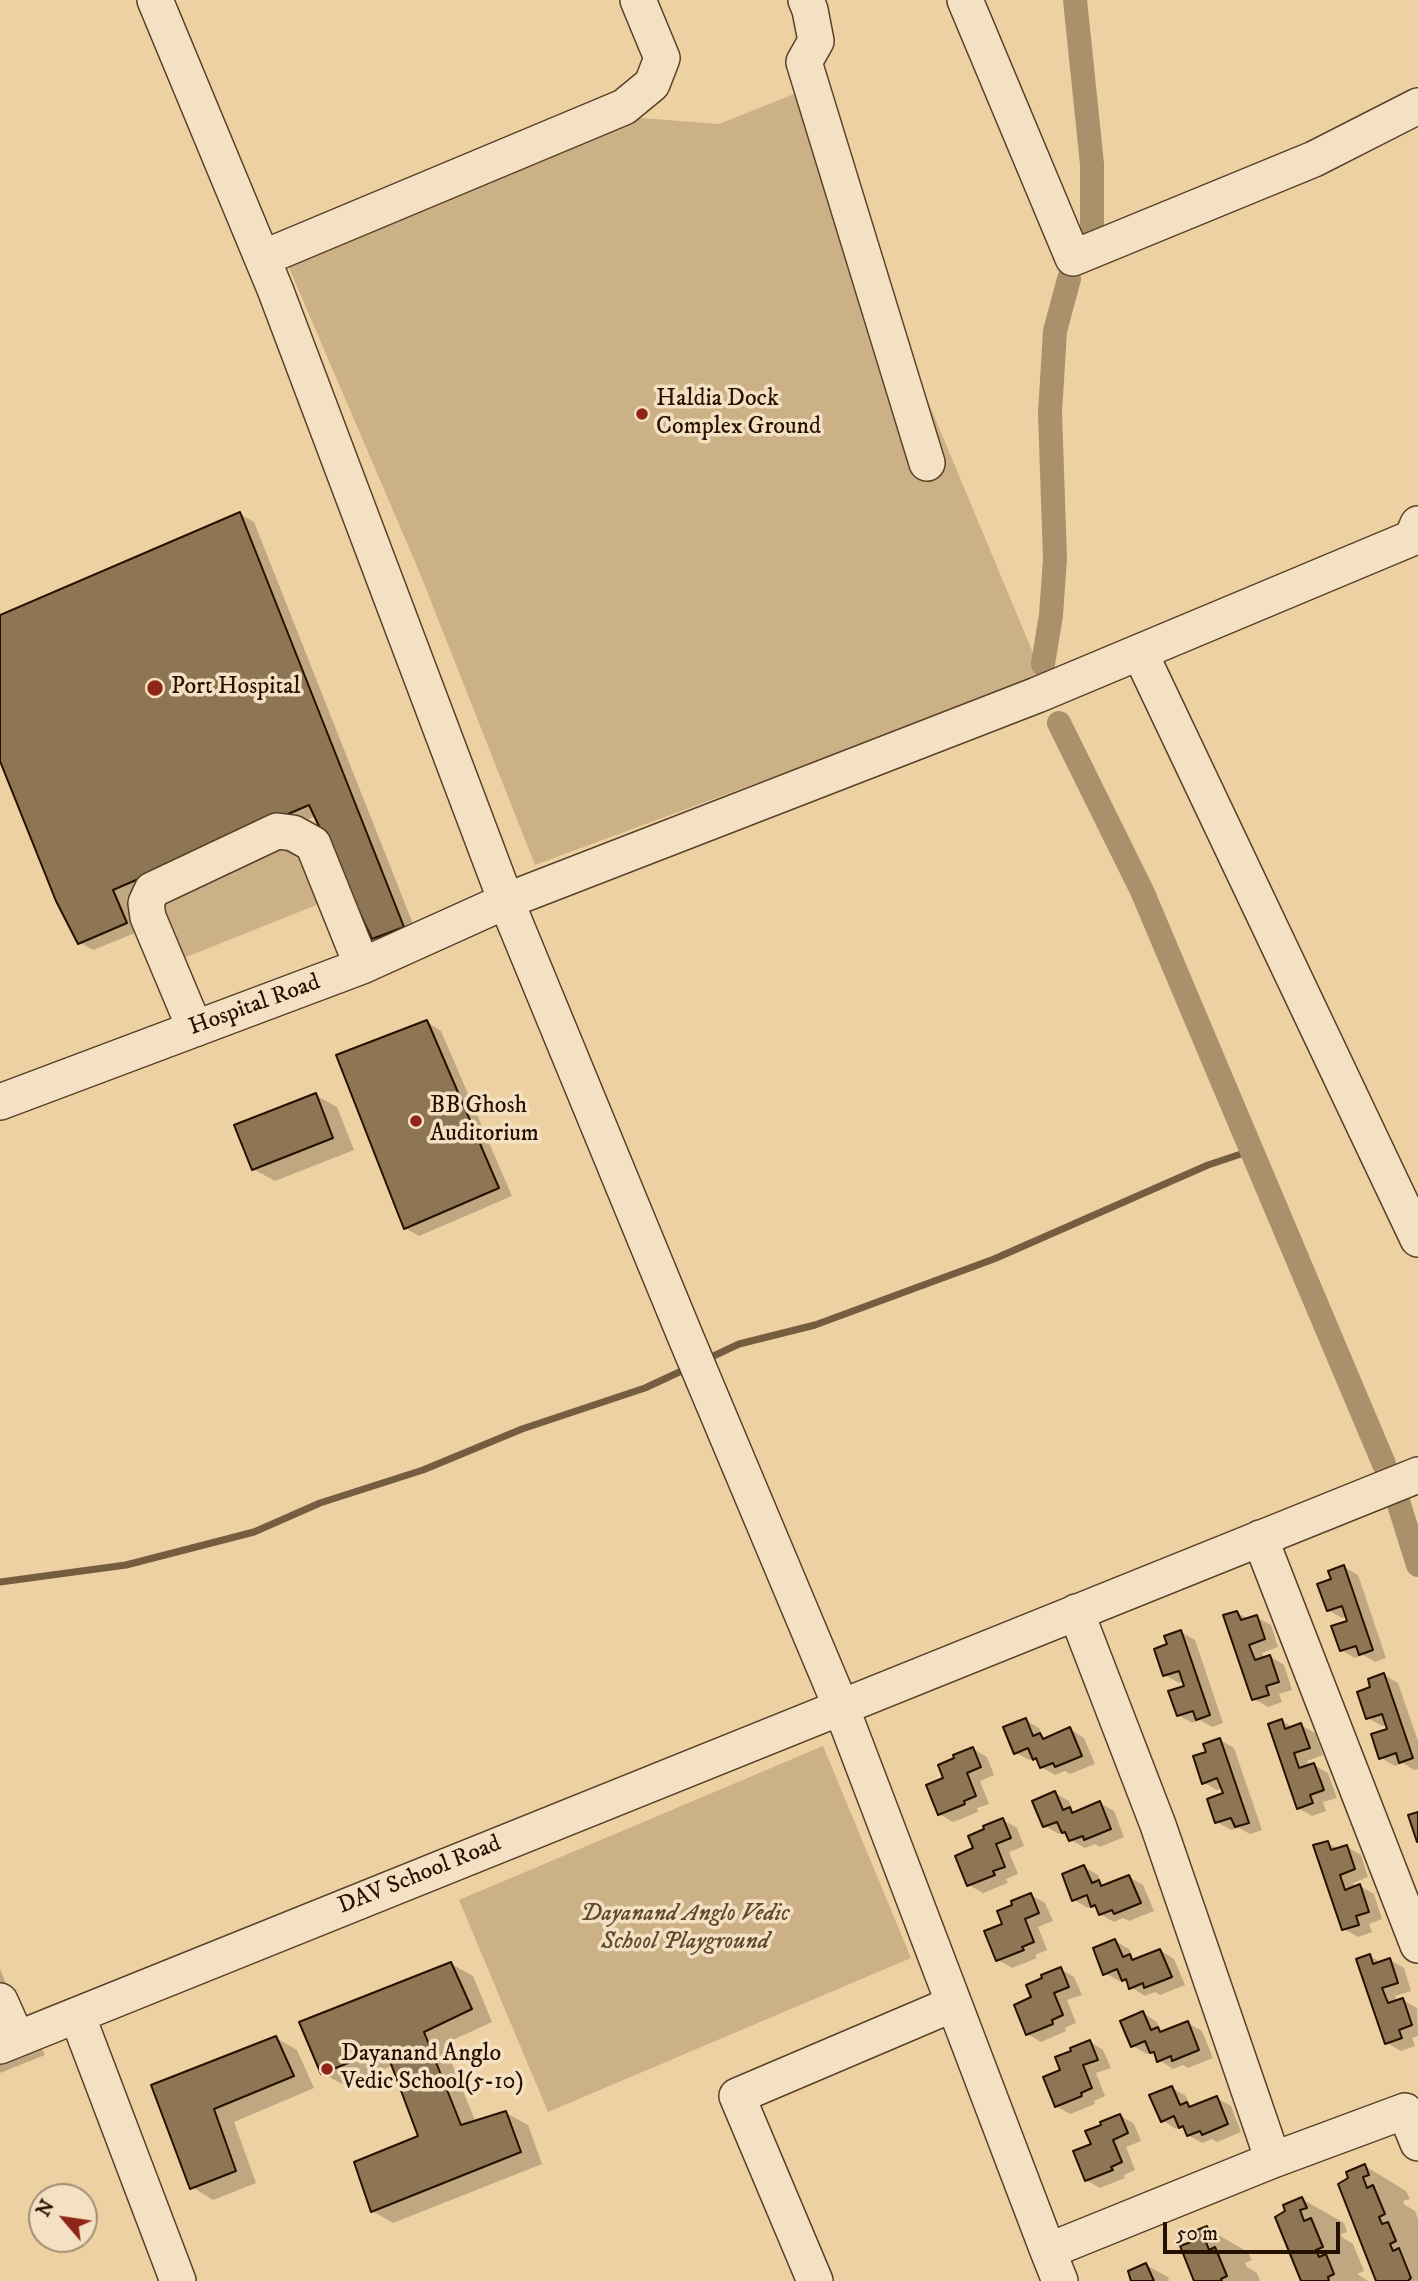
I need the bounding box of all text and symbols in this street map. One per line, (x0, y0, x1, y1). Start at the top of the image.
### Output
place label: Haldia Dock Complex Ground (656, 386, 821, 442)
marker: Haldia Dock Complex Ground (634, 406, 650, 422)
place label: Port Hospital (171, 674, 301, 702)
marker: Port Hospital (145, 678, 165, 698)
street label: Hospital Road (185, 969, 325, 1043)
place label: BB Ghosh Auditorium (430, 1093, 539, 1149)
marker: BB Ghosh Auditorium (408, 1113, 424, 1129)
street label: DAV School Road (334, 1830, 506, 1922)
park label: Dayanand Anglo Vedic School Playground (580, 1901, 790, 1957)
place label: Dayanand Anglo Vedic School(5-10) (341, 2041, 524, 2097)
marker: Dayanand Anglo Vedic School(5-10) (319, 2061, 335, 2077)
north arrow (28, 2183, 98, 2253)
text: N (32, 2196, 60, 2221)
scale bar (1166, 2208, 1343, 2252)
text: 50 m (1176, 2221, 1218, 2247)

